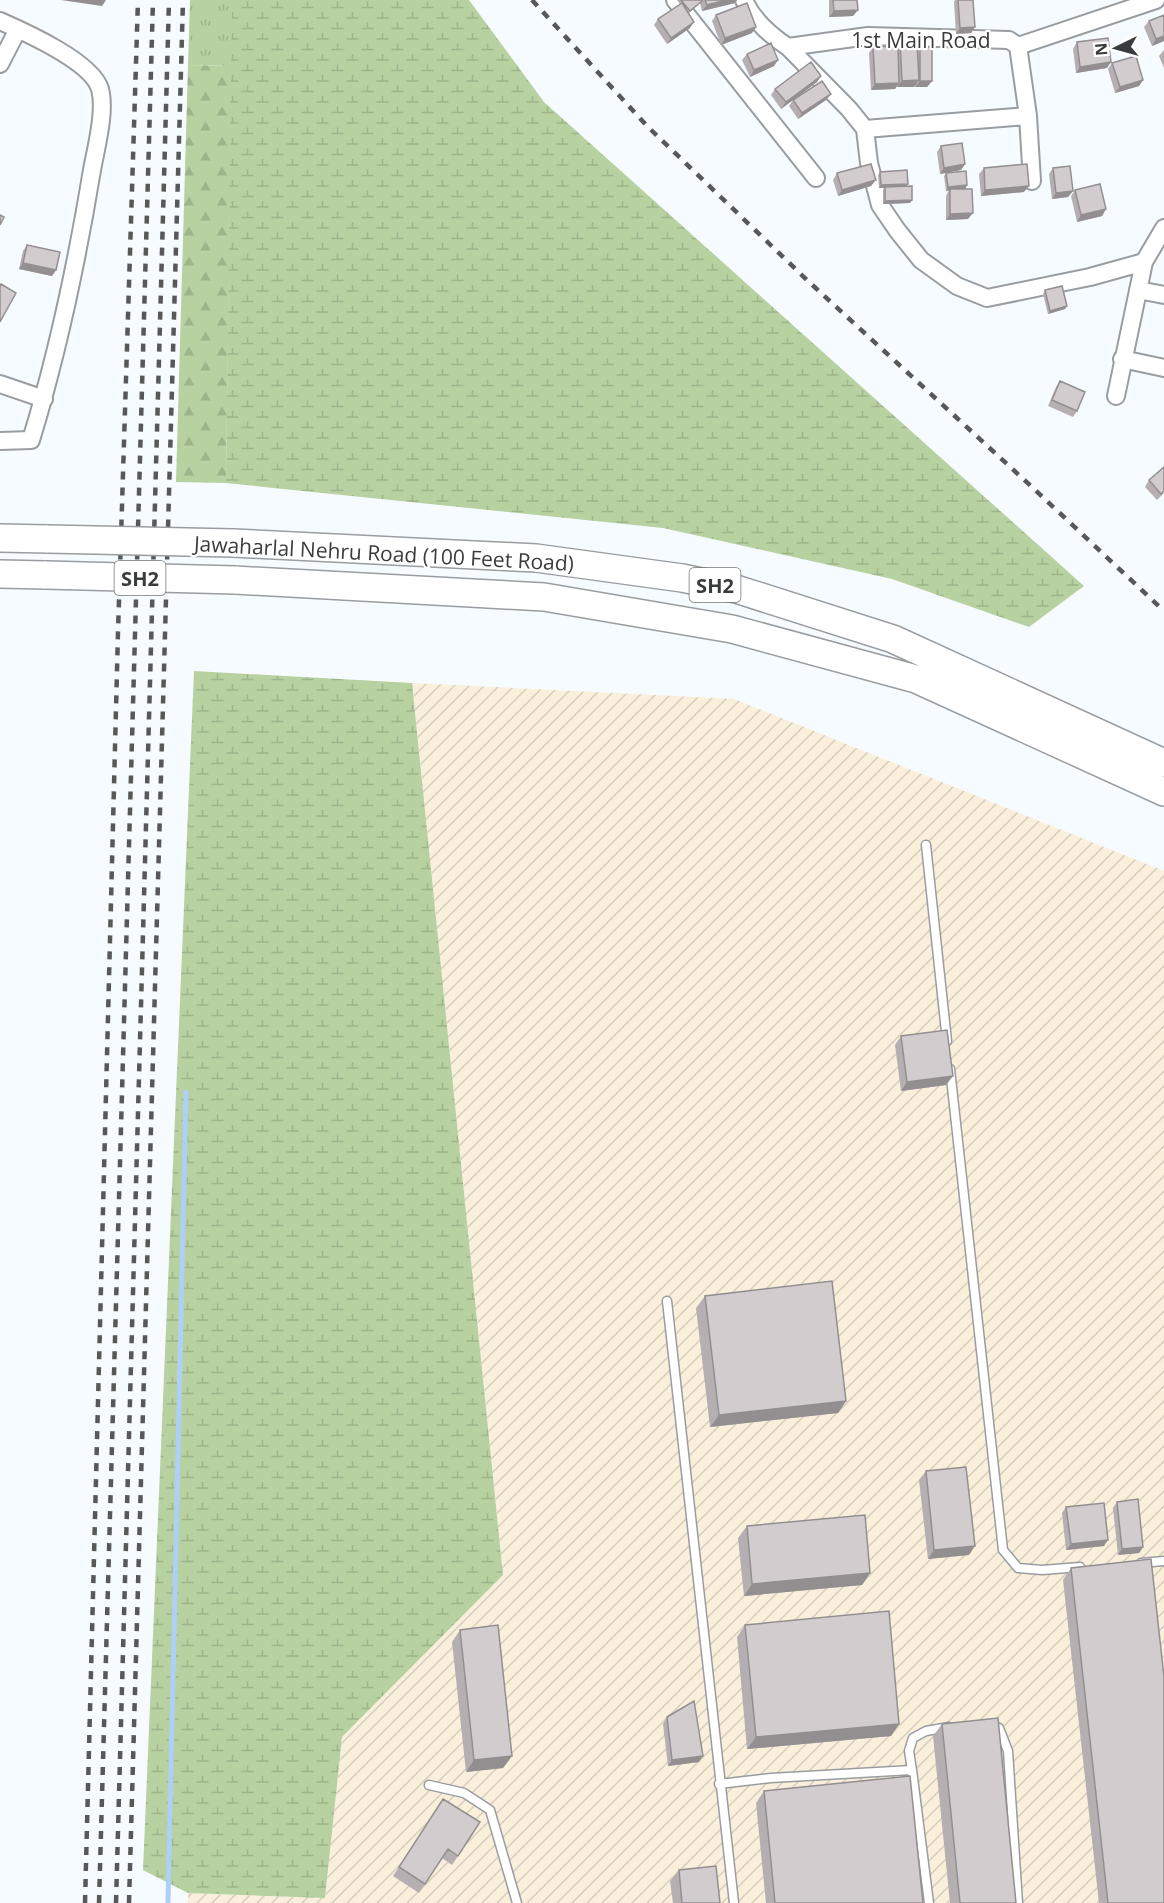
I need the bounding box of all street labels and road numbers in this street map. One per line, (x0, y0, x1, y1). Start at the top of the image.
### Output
street label: 1st Main Road (851, 26, 991, 54)
street label: Jawaharlal Nehru Road (100 Feet Road) (191, 529, 575, 577)
road number: SH2 (114, 561, 166, 595)
road number: SH2 (690, 568, 740, 602)

